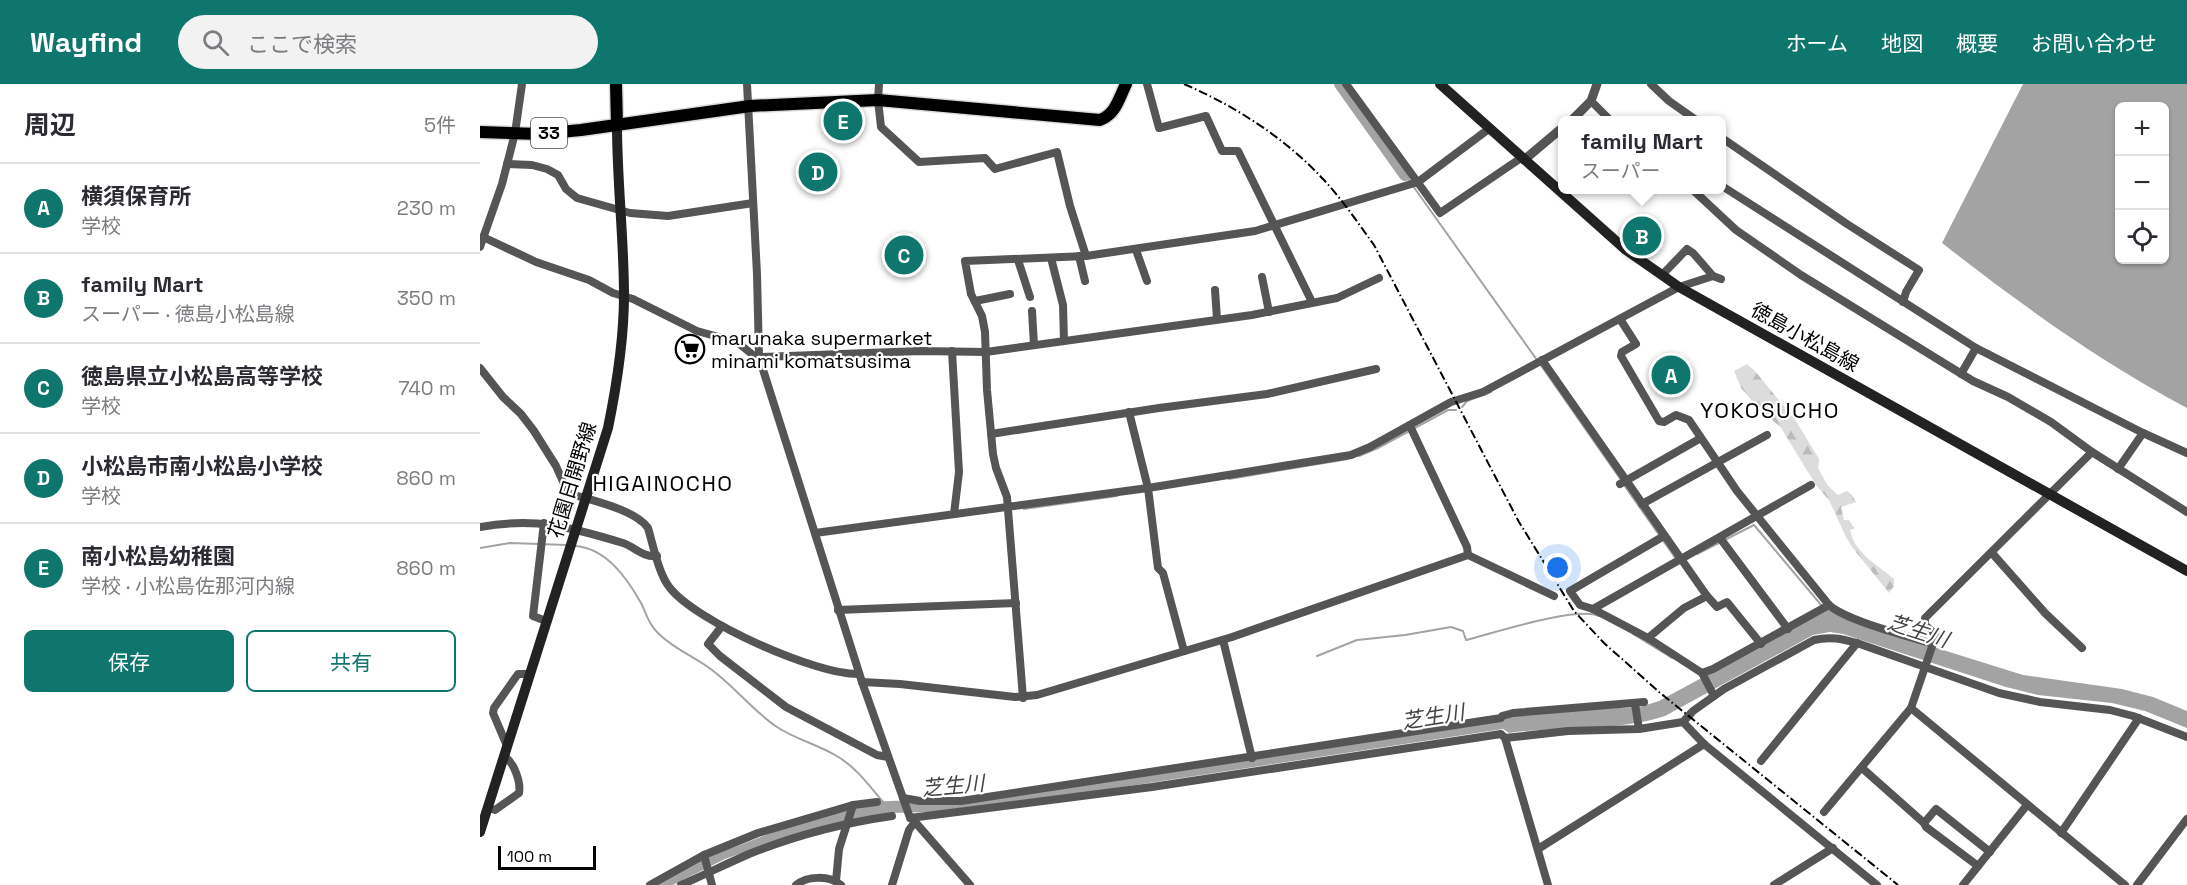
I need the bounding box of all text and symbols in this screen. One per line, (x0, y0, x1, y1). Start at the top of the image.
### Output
search box (178, 15, 598, 69)
text: Wayfind (30, 24, 142, 60)
icon: search (199, 26, 232, 59)
text: ここで検索 (247, 30, 357, 58)
text: ホーム (1786, 30, 1848, 57)
text: 地図 (1881, 30, 1923, 57)
text: 概要 (1956, 30, 1998, 57)
text: お問い合わせ (2031, 30, 2157, 57)
pin: E (824, 99, 862, 144)
map controls (2115, 102, 2169, 264)
button: + (2115, 102, 2169, 156)
text: 周辺 (24, 108, 76, 142)
text: 5件 (424, 112, 456, 138)
popup (1558, 116, 1726, 194)
road number: 33 (531, 118, 567, 148)
text: family Mart (1581, 127, 1703, 155)
pin: D (798, 150, 838, 194)
button: − (2115, 156, 2169, 210)
text: スーパー (1581, 158, 1660, 184)
text: 横須保育所 (81, 182, 191, 210)
text: A (37, 195, 50, 221)
text: 230 m (397, 195, 456, 221)
button: locate (2115, 210, 2169, 264)
text: 学校 (81, 213, 121, 239)
pin: B (1622, 214, 1662, 258)
pin: C (884, 232, 924, 278)
text: family Mart (81, 270, 204, 298)
text: B (37, 285, 50, 311)
text: 350 m (397, 285, 456, 311)
street label: 徳島小松島線 (1746, 297, 1864, 377)
text: スーパー · 徳島小松島線 (81, 301, 295, 327)
place label: marunaka supermarket minami komatsusima (711, 325, 933, 374)
supermarket icon: marunaka supermarket minami komatsusima (674, 333, 706, 365)
pin: A (1652, 352, 1690, 398)
text: 徳島県立小松島高等学校 (81, 362, 323, 390)
text: C (37, 375, 50, 401)
text: 740 m (398, 375, 456, 401)
text: 学校 (81, 393, 121, 419)
district label: YOKOSUCHO (1700, 396, 1840, 424)
street label: 花園日開野線 (542, 419, 602, 541)
text: 小松島市南小松島小学校 (81, 452, 323, 480)
text: D (37, 465, 50, 491)
text: 860 m (396, 465, 456, 491)
district label: HIGAINOCHO (592, 469, 734, 497)
text: 学校 (81, 483, 121, 509)
text: 南小松島幼稚園 (81, 542, 235, 570)
your location (1543, 553, 1572, 582)
text: E (38, 555, 49, 581)
text: 860 m (396, 555, 456, 581)
text: 学校 · 小松島佐那河内線 (81, 573, 295, 599)
water label: 芝生川 (1884, 608, 1954, 654)
button: 保存 (24, 630, 234, 692)
button: 共有 (246, 630, 456, 692)
water label: 芝生川 (1400, 698, 1468, 735)
water label: 芝生川 (920, 769, 988, 802)
scale bar (498, 843, 596, 870)
text: 100 m (507, 846, 552, 867)

